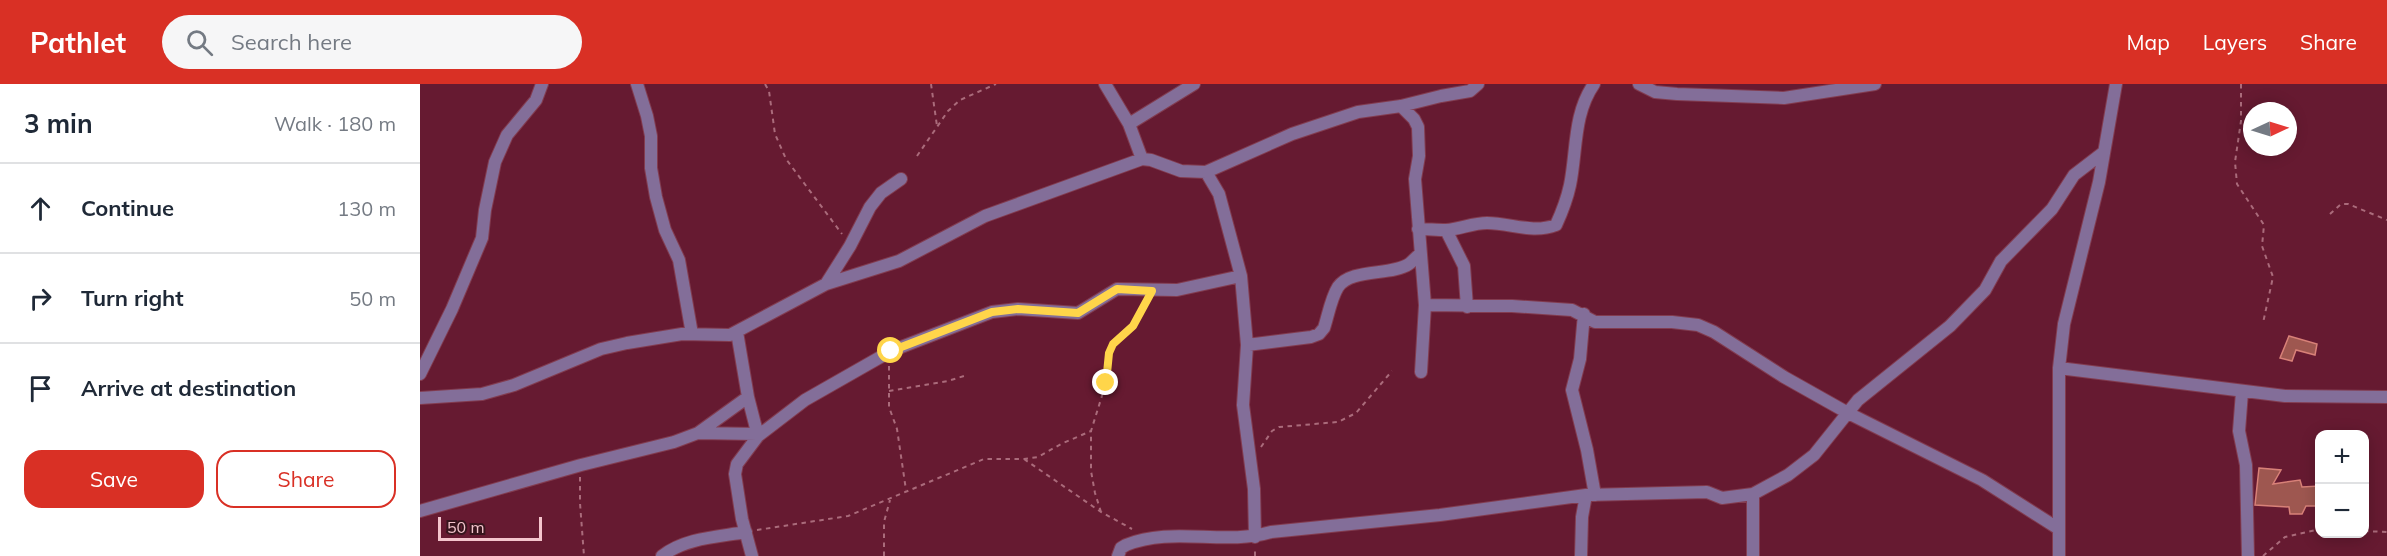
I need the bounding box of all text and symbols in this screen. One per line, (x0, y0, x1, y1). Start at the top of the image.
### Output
search box (162, 15, 582, 69)
text: Pathlet (30, 25, 126, 60)
icon: search (183, 26, 216, 59)
text: Search here (231, 28, 352, 56)
text: Map (2127, 29, 2170, 55)
text: Layers (2203, 29, 2267, 55)
text: Share (2300, 29, 2357, 55)
north arrow (2243, 102, 2297, 156)
text: 3 min (24, 107, 93, 140)
text: Walk · 180 m (274, 111, 396, 136)
icon: ahead (24, 192, 57, 225)
text: Continue (81, 194, 174, 222)
text: 130 m (337, 196, 396, 221)
icon: right (24, 282, 57, 315)
text: Turn right (81, 284, 184, 312)
text: 50 m (349, 286, 396, 311)
route start (877, 337, 903, 363)
route end (1092, 369, 1118, 395)
icon: arrive (24, 372, 57, 405)
text: Arrive at destination (81, 374, 296, 402)
map controls (2315, 430, 2369, 538)
button: + (2315, 430, 2369, 484)
button: Save (24, 450, 204, 508)
button: Share (216, 450, 396, 508)
button: − (2315, 484, 2369, 538)
scale bar (438, 514, 542, 542)
text: 50 m (447, 517, 484, 537)

